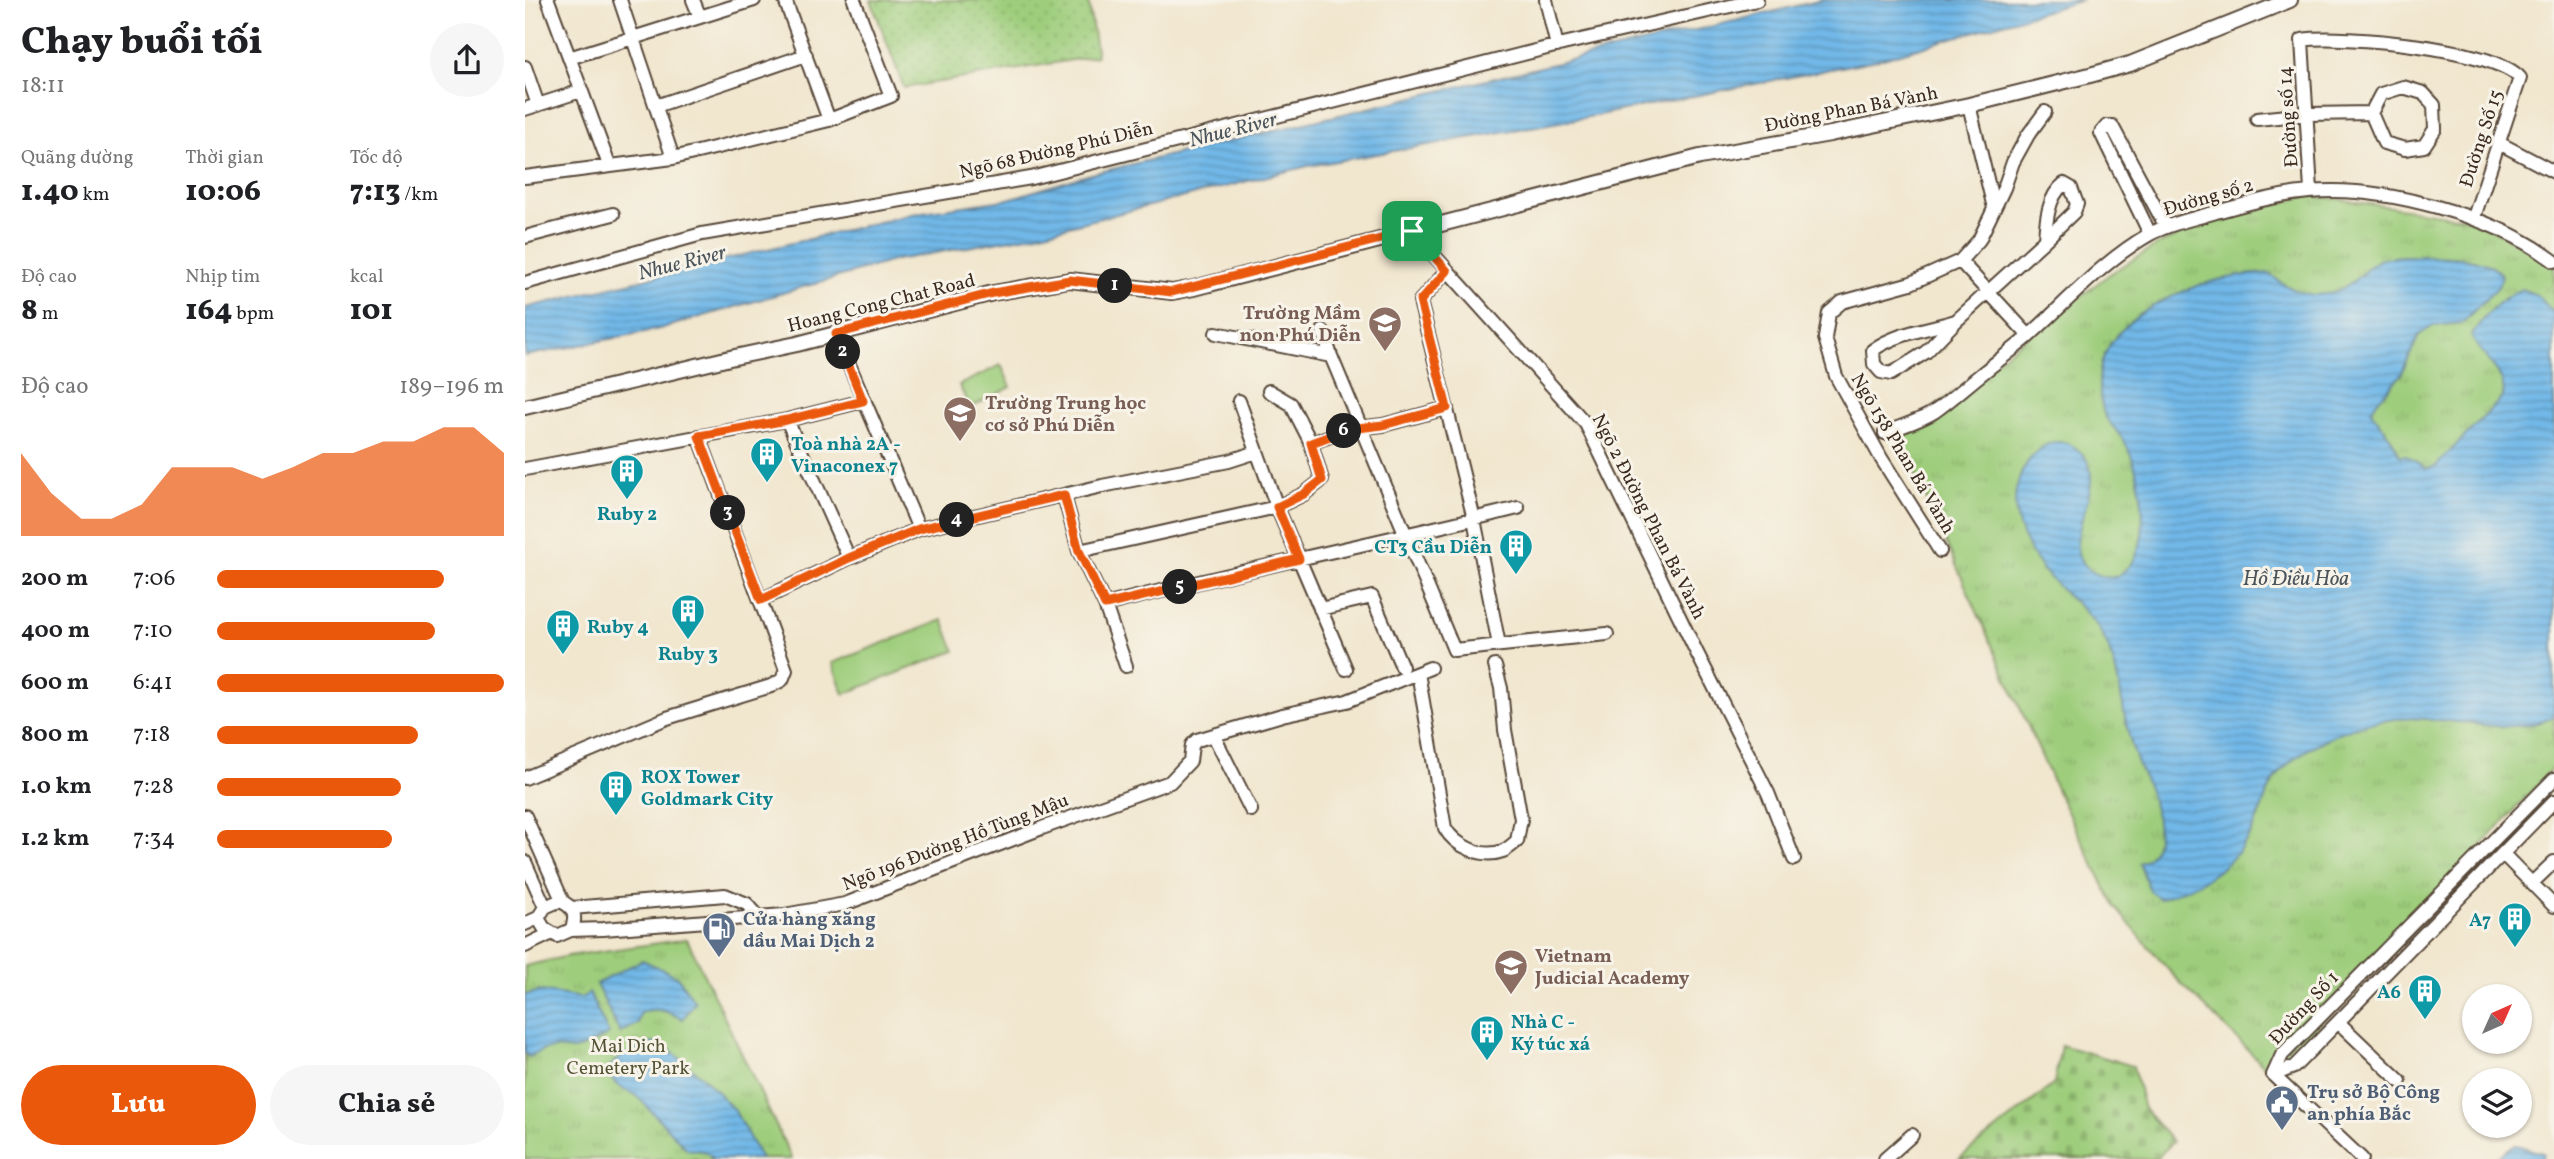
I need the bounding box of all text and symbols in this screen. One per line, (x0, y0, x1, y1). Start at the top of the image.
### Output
text: Chạy buổi tối (21, 17, 263, 70)
button: share (430, 23, 504, 97)
street label: Đường số 14 (2272, 65, 2305, 168)
text: 18:11 (21, 70, 65, 102)
street label: Đường Phan Bá Vành (1762, 80, 1940, 140)
street label: Đường Số 15 (2454, 86, 2510, 191)
water label: Nhue River (1186, 105, 1281, 155)
street label: Ngõ 68 Đường Phú Diễn (957, 116, 1156, 186)
text: Quãng đường (21, 145, 133, 171)
text: Thời gian (185, 145, 264, 171)
text: Tốc độ (350, 145, 403, 171)
text: 1.40 (21, 171, 79, 213)
text: 10:06 (185, 171, 261, 213)
text: 7:13 (350, 171, 401, 213)
street label: Đường số 2 (2160, 173, 2257, 223)
text: km (79, 182, 110, 208)
text: /km (401, 182, 438, 208)
pin (1382, 201, 1442, 261)
icon: arrive (1393, 212, 1431, 250)
water label: Nhue River (635, 238, 730, 288)
text: Độ cao (21, 264, 77, 290)
text: Nhịp tim (185, 264, 260, 290)
text: kcal (350, 264, 383, 290)
street label: Hoang Cong Chat Road (785, 268, 978, 340)
pin: 1 (1097, 268, 1133, 304)
text: 1 (1111, 272, 1118, 298)
text: 8 (21, 290, 38, 332)
text: 164 (185, 290, 233, 332)
text: 101 (350, 290, 393, 332)
text: m (38, 301, 58, 327)
text: bpm (233, 301, 274, 327)
place label: Trường Mầm non Phú Diễn (1239, 301, 1361, 349)
school or university icon: Trường Mầm non Phú Diễn (1366, 304, 1404, 353)
pin: 2 (825, 334, 861, 370)
text: 2 (838, 338, 847, 364)
street label: Ngõ 158 Phan Bá Vành (1844, 369, 1961, 539)
text: Độ cao (21, 371, 89, 403)
text: 189–196 m (399, 371, 504, 403)
place label: Trường Trung học cơ sở Phú Diễn (985, 391, 1146, 439)
school or university icon: Trường Trung học cơ sở Phú Diễn (941, 394, 979, 443)
street label: Ngõ 2 Đường Phan Bá Vành (1585, 409, 1712, 624)
pin: 6 (1327, 414, 1361, 448)
text: 6 (1338, 417, 1349, 443)
place label: Toà nhà 2A - Vinaconex 7 (791, 432, 901, 480)
building icon: Toà nhà 2A - Vinaconex 7 (748, 435, 786, 484)
building icon: Ruby 2 (608, 452, 646, 501)
pin: 3 (711, 496, 745, 530)
text: 3 (723, 499, 732, 525)
place label: Ruby 2 (597, 502, 657, 528)
pin: 4 (939, 503, 975, 538)
text: 4 (951, 506, 962, 532)
building icon: CT3 Cầu Diễn (1497, 527, 1535, 576)
place label: CT3 Cầu Diễn (1374, 535, 1492, 561)
text: 200 m (21, 563, 88, 595)
text: 7:06 (133, 563, 175, 595)
water label: Hồ Điều Hòa (2243, 565, 2349, 594)
pin: 5 (1163, 570, 1197, 604)
text: 5 (1175, 573, 1184, 599)
building icon: Ruby 3 (669, 592, 707, 641)
building icon: Ruby 4 (544, 607, 582, 656)
text: 400 m (21, 615, 90, 647)
text: 7:10 (133, 615, 172, 647)
place label: Ruby 4 (587, 615, 649, 641)
place label: Ruby 3 (658, 642, 718, 668)
text: 600 m (21, 667, 89, 699)
text: 6:41 (133, 667, 173, 699)
text: 800 m (21, 719, 89, 751)
text: 7:18 (133, 719, 170, 751)
place label: ROX Tower Goldmark City (641, 765, 774, 813)
building icon: ROX Tower Goldmark City (597, 768, 635, 817)
text: 1.0 km (21, 771, 92, 803)
text: 7:28 (133, 771, 174, 803)
street label: Ngõ 196 Đường Hồ Tùng Mậu (839, 788, 1073, 898)
text: 1.2 km (21, 823, 90, 855)
text: 7:34 (133, 823, 175, 855)
building icon: A7 (2496, 900, 2534, 949)
place label: Cửa hàng xăng dầu Mai Dịch 2 (743, 907, 876, 955)
place label: A7 (2469, 908, 2491, 934)
fuel station icon: Cửa hàng xăng dầu Mai Dịch 2 (700, 910, 738, 959)
place label: Vietnam Judicial Academy (1534, 944, 1690, 992)
school or university icon: Vietnam Judicial Academy (1492, 947, 1530, 996)
street label: Đường Số 1 (2263, 966, 2345, 1051)
building icon: A6 (2406, 972, 2444, 1021)
place label: A6 (2377, 980, 2401, 1006)
north arrow (2462, 984, 2532, 1054)
map controls (2462, 984, 2532, 1138)
place label: Nhà C - Ký túc xá (1511, 1010, 1590, 1058)
building icon: Nhà C - Ký túc xá (1468, 1013, 1506, 1062)
park label: Mai Dich Cemetery Park (566, 1034, 690, 1082)
button: Lưu (21, 1065, 256, 1145)
button: Chia sẻ (270, 1065, 504, 1145)
button: layers (2462, 1068, 2532, 1138)
place label: Trụ sở Bộ Công an phía Bắc (2307, 1080, 2440, 1128)
public building icon: Trụ sở Bộ Công an phía Bắc (2263, 1083, 2301, 1132)

